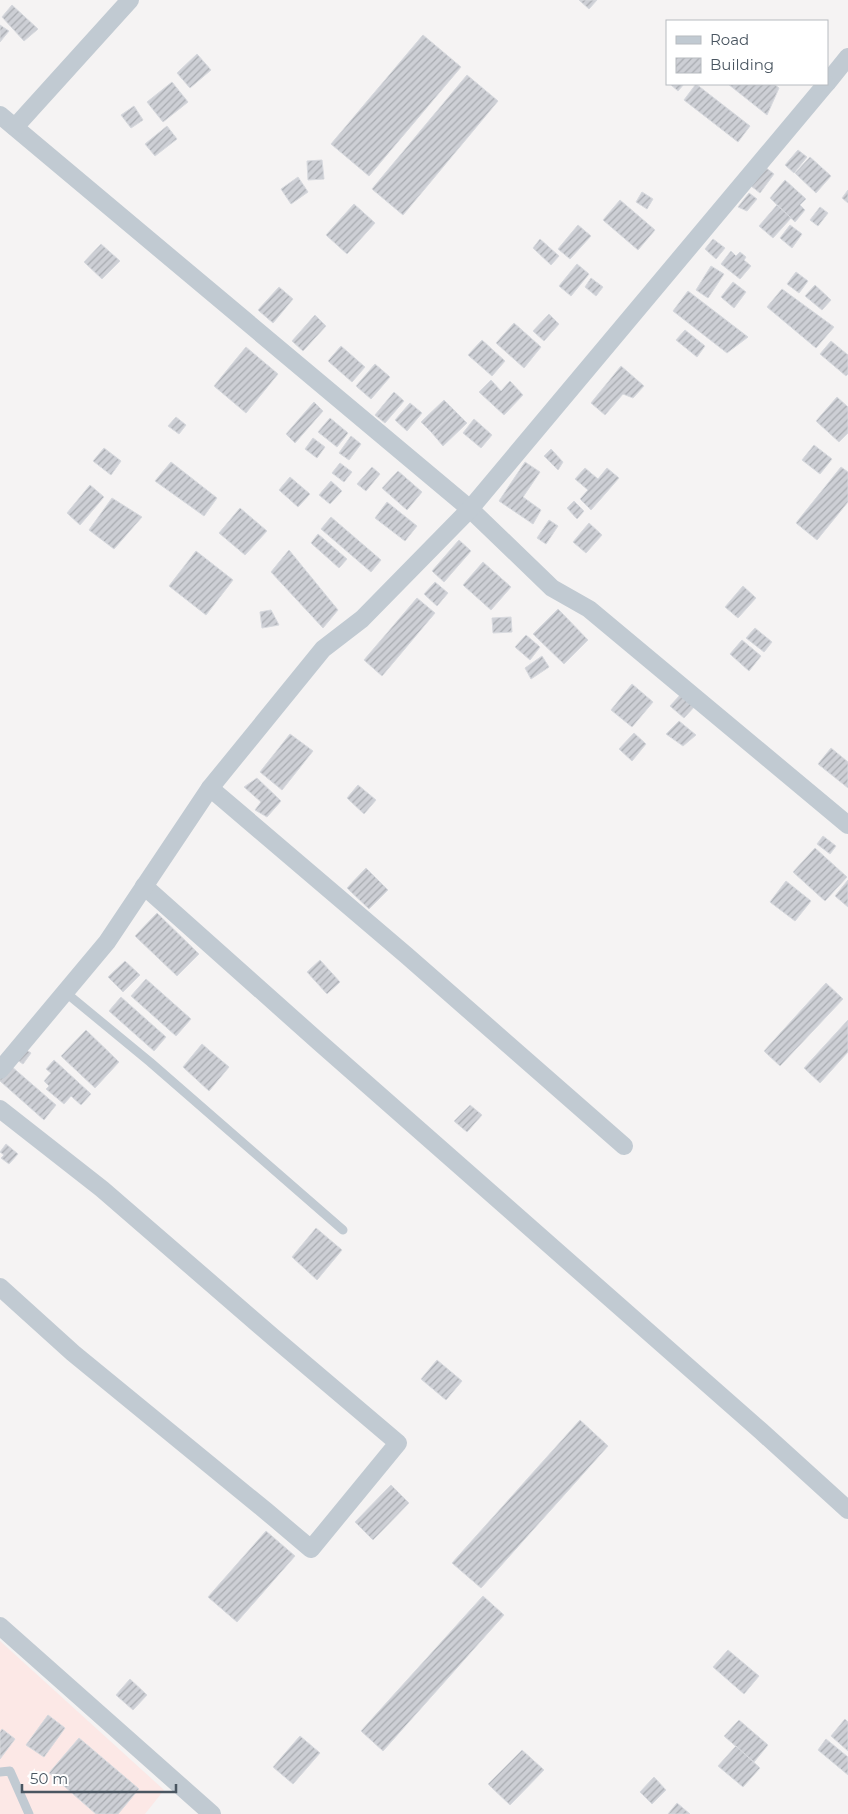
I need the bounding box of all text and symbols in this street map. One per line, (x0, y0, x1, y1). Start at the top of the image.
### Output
legend (666, 20, 828, 85)
text: Road (710, 30, 749, 49)
text: Building (710, 55, 774, 74)
scale bar (22, 1762, 176, 1794)
text: 50 m (30, 1769, 68, 1788)

